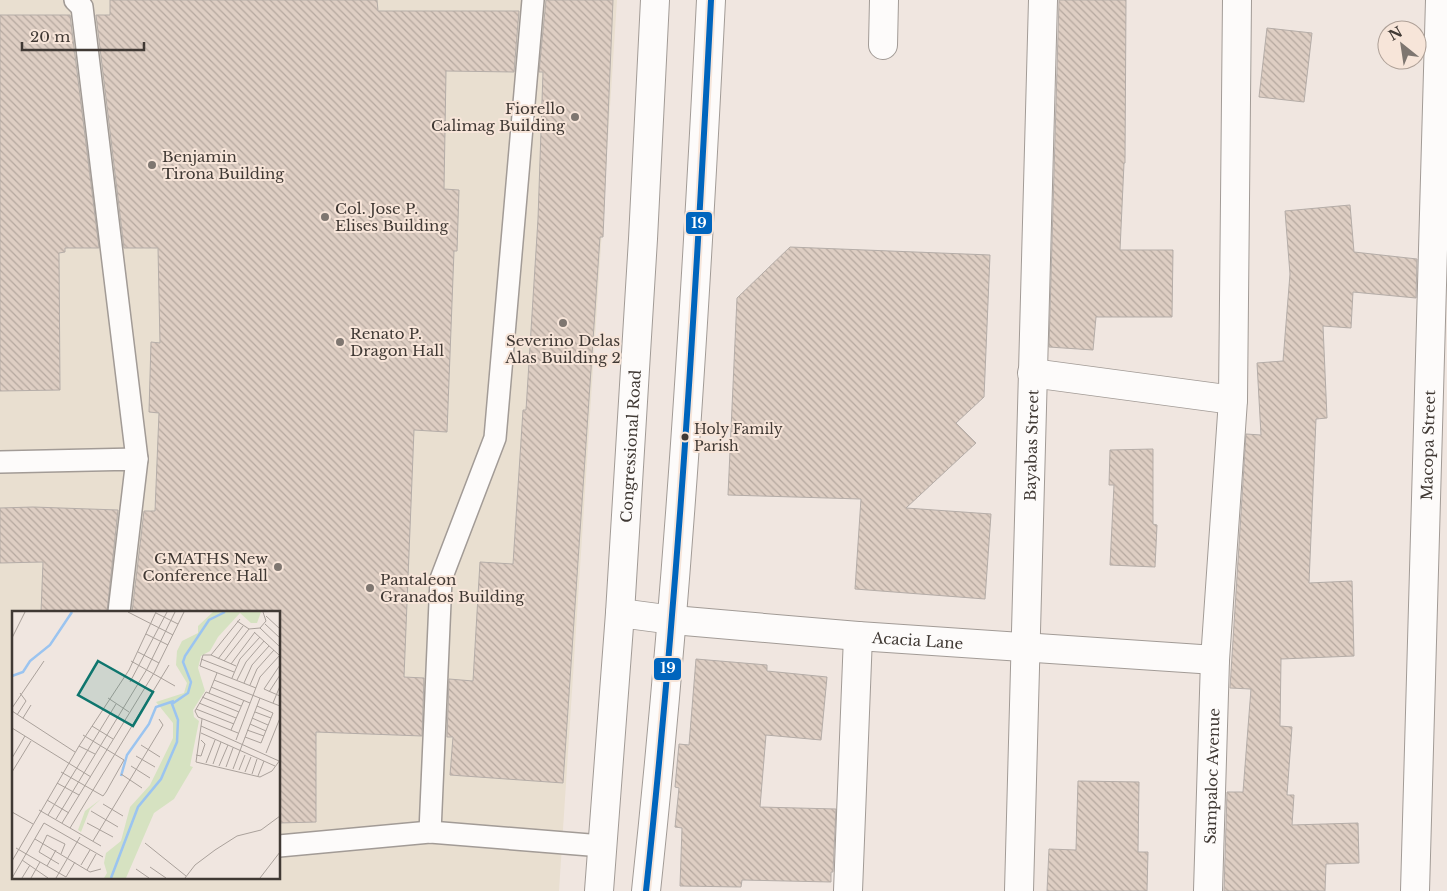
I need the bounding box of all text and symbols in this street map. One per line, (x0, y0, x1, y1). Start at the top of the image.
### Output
scale bar (22, 20, 145, 52)
north arrow (1377, 20, 1427, 70)
text: N (1385, 23, 1406, 45)
text: 20 m (30, 27, 70, 46)
place label: Fiorello Calimag Building (431, 99, 566, 135)
marker: Fiorello Calimag Building (569, 111, 581, 123)
place label: Benjamin Tirona Building (162, 147, 285, 183)
marker: Benjamin Tirona Building (146, 159, 158, 171)
place label: Col. Jose P. Elises Building (335, 199, 449, 235)
marker: Col. Jose P. Elises Building (319, 211, 331, 223)
line badge: 19 (685, 211, 713, 235)
text: 19 (691, 214, 707, 232)
marker: Severino Delas Alas Building 2 (557, 317, 569, 329)
place label: Renato P. Dragon Hall (350, 324, 444, 360)
place label: Severino Delas Alas Building 2 (504, 331, 621, 367)
marker: Renato P. Dragon Hall (334, 336, 346, 348)
street label: Congressional Road (616, 369, 644, 523)
street label: Bayabas Street (1020, 389, 1042, 501)
street label: Macopa Street (1416, 389, 1439, 501)
place label: Holy Family Parish (694, 420, 783, 455)
marker: Holy Family Parish (680, 432, 690, 442)
place label: GMATHS New Conference Hall (142, 549, 268, 585)
marker: GMATHS New Conference Hall (272, 561, 284, 573)
place label: Pantaleon Granados Building (380, 570, 525, 606)
marker: Pantaleon Granados Building (364, 582, 376, 594)
inset map (12, 611, 280, 878)
street label: Acacia Lane (870, 627, 964, 653)
line badge: 19 (653, 657, 682, 681)
text: 19 (660, 659, 676, 677)
street label: Sampaloc Avenue (1200, 708, 1223, 844)

